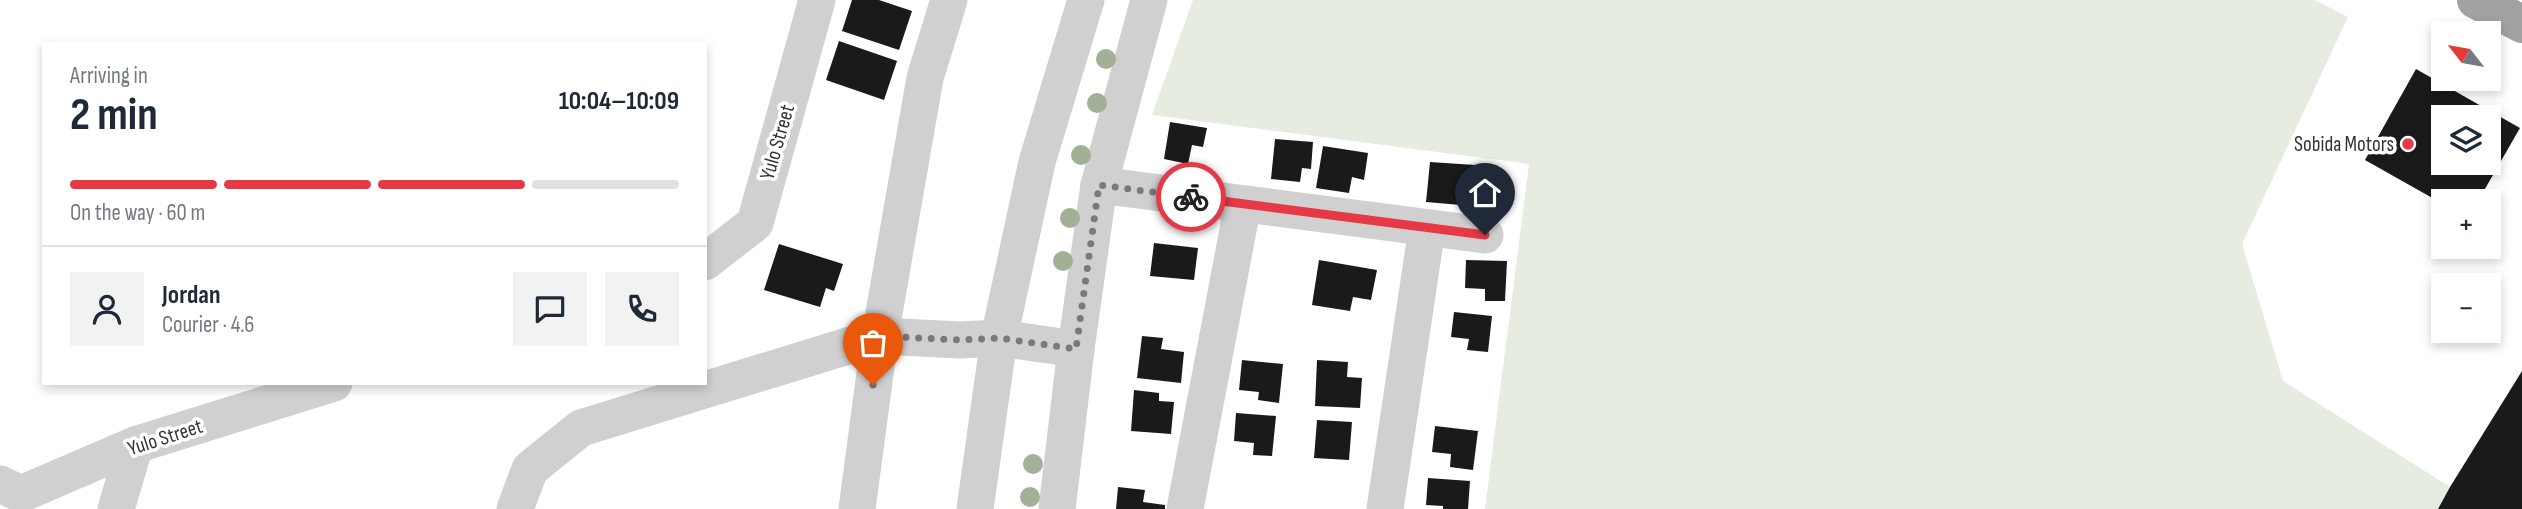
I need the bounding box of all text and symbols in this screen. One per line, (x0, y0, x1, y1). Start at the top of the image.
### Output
north arrow (2431, 21, 2501, 91)
map controls (2431, 21, 2501, 343)
text: Arriving in (70, 62, 148, 90)
text: 10:04–10:09 (559, 86, 679, 117)
text: 2 min (70, 88, 158, 143)
street label: Yulo Street (755, 102, 800, 183)
button: layers (2431, 105, 2501, 175)
place label: Sobida Motors (2294, 132, 2394, 157)
marker: Sobida Motors (2400, 136, 2416, 152)
courier (1156, 162, 1226, 232)
pin (1455, 163, 1515, 235)
icon: home (1466, 174, 1504, 212)
icon: bike (1172, 178, 1210, 216)
button: + (2431, 189, 2501, 259)
text: On the way · 60 m (70, 199, 205, 227)
button: person (70, 272, 144, 346)
button: chat (513, 272, 587, 346)
button: phone (605, 272, 679, 346)
button: − (2431, 273, 2501, 343)
text: Jordan (162, 280, 220, 311)
text: Courier · 4.6 (162, 311, 254, 339)
pin (843, 313, 903, 385)
icon: bag (854, 324, 892, 362)
street label: Yulo Street (125, 414, 206, 461)

